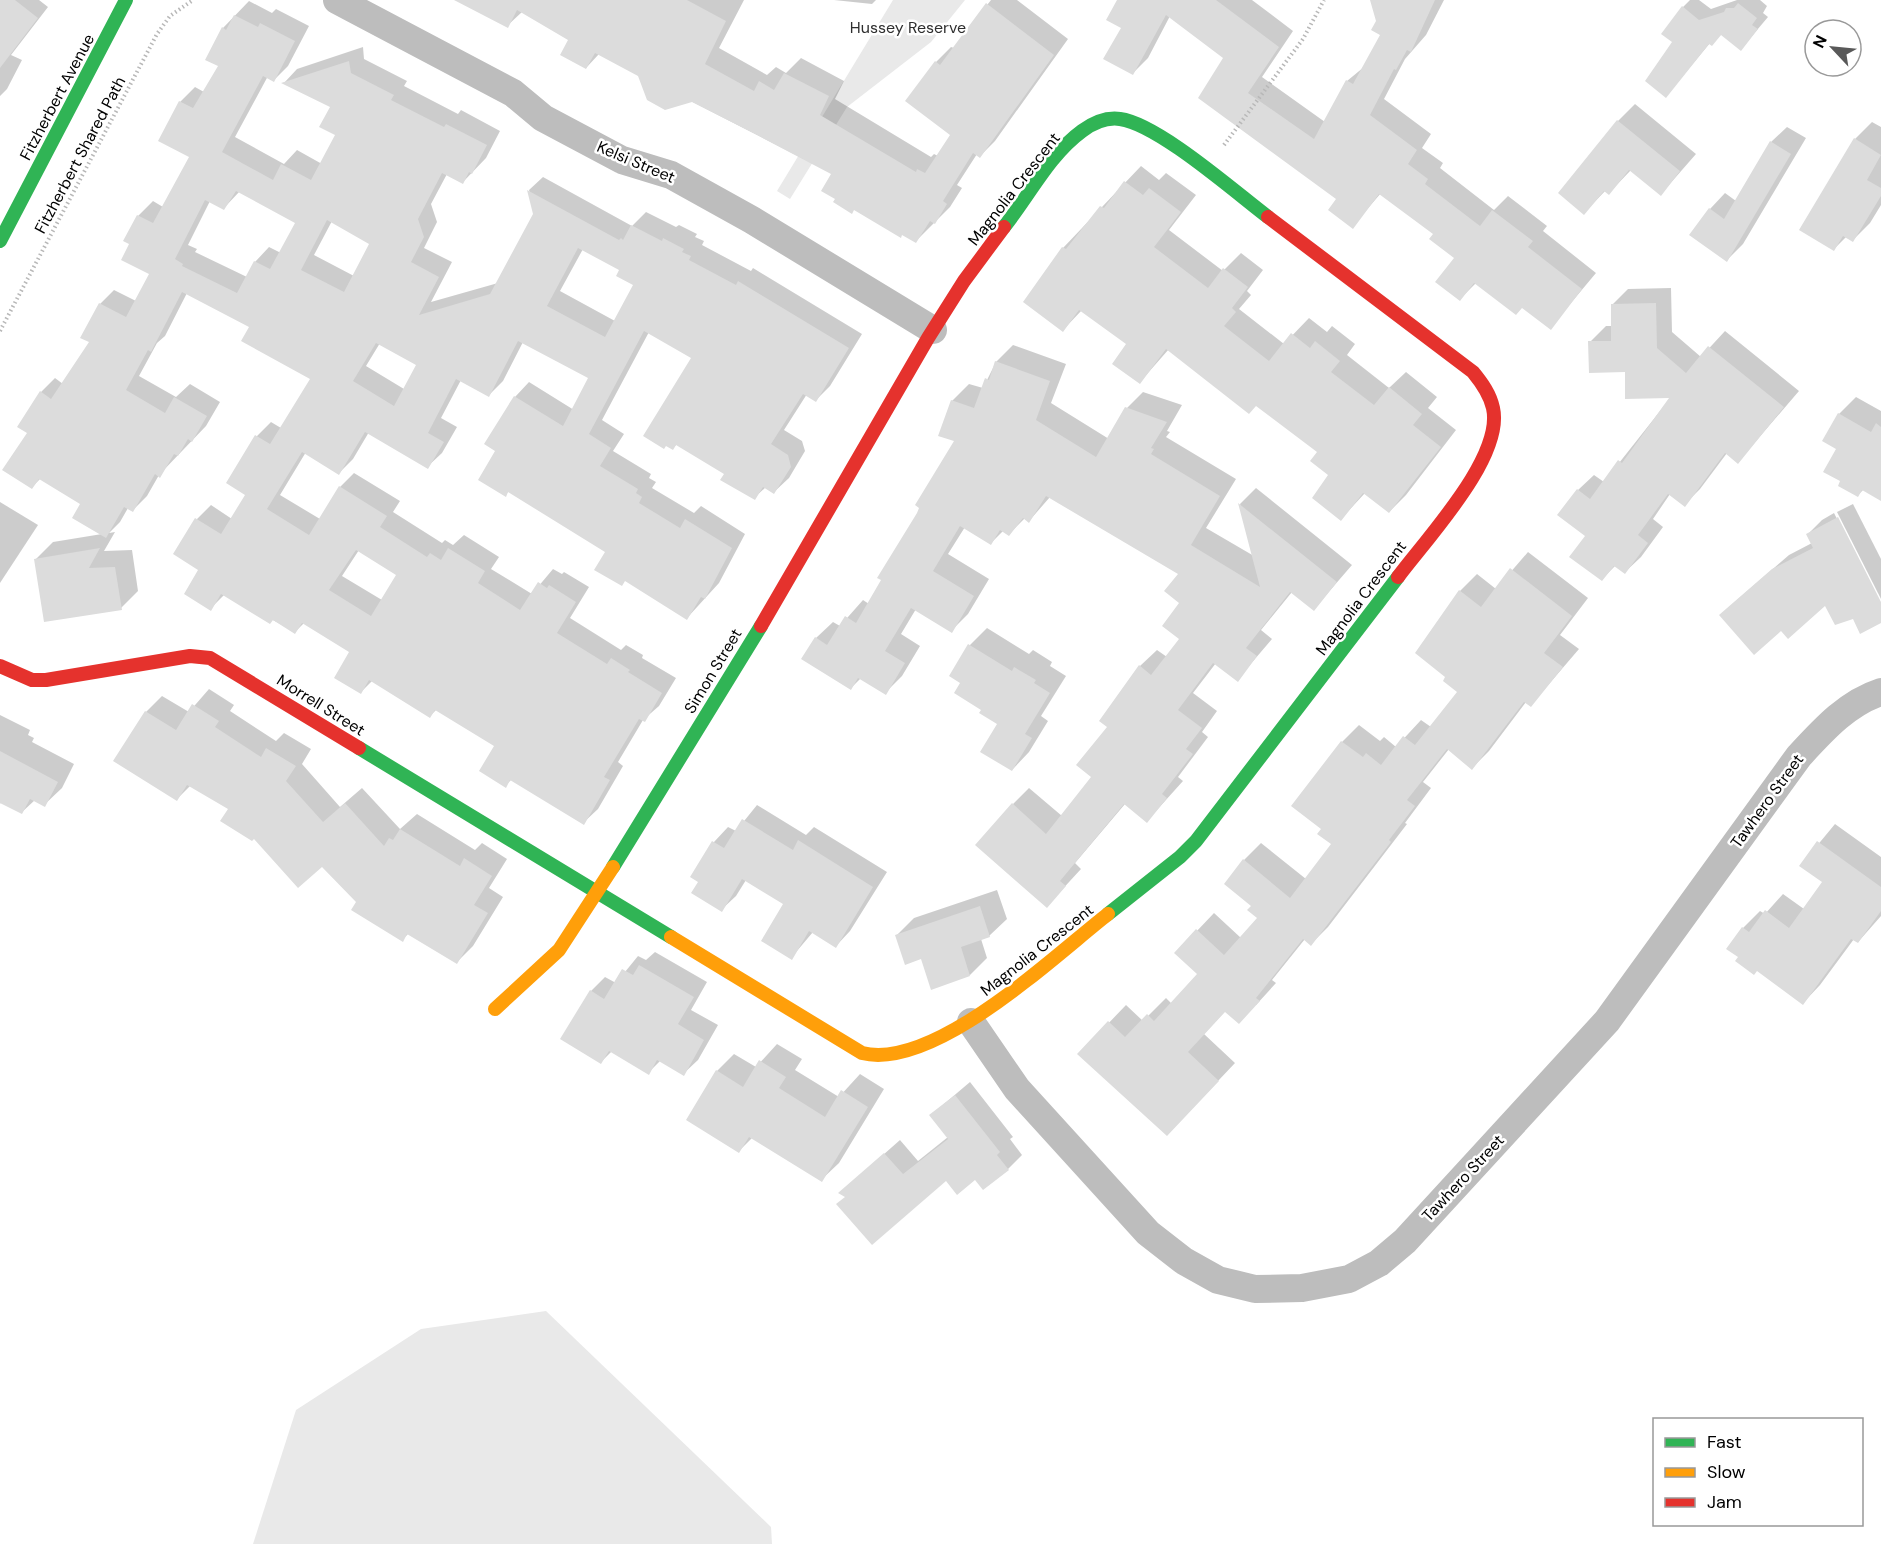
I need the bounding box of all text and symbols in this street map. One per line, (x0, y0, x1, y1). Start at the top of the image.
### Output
park label: Hussey Reserve (850, 17, 966, 38)
north arrow (1803, 18, 1863, 78)
street label: Fitzherbert Avenue (15, 30, 99, 164)
text: N (1808, 32, 1832, 51)
street label: Fitzherbert Shared Path (30, 73, 130, 237)
street label: Magnolia Crescent (963, 128, 1065, 250)
street label: Kelsi Street (594, 136, 678, 188)
street label: Magnolia Crescent (1311, 537, 1411, 659)
street label: Simon Street (679, 625, 747, 717)
street label: Morrell Street (273, 670, 369, 740)
street label: Tawhero Street (1726, 750, 1808, 852)
street label: Magnolia Crescent (976, 899, 1098, 1001)
street label: Tawhero Street (1417, 1130, 1509, 1226)
legend (1653, 1418, 1863, 1526)
text: Fast (1707, 1430, 1742, 1454)
text: Slow (1707, 1460, 1746, 1484)
text: Jam (1707, 1490, 1742, 1514)

